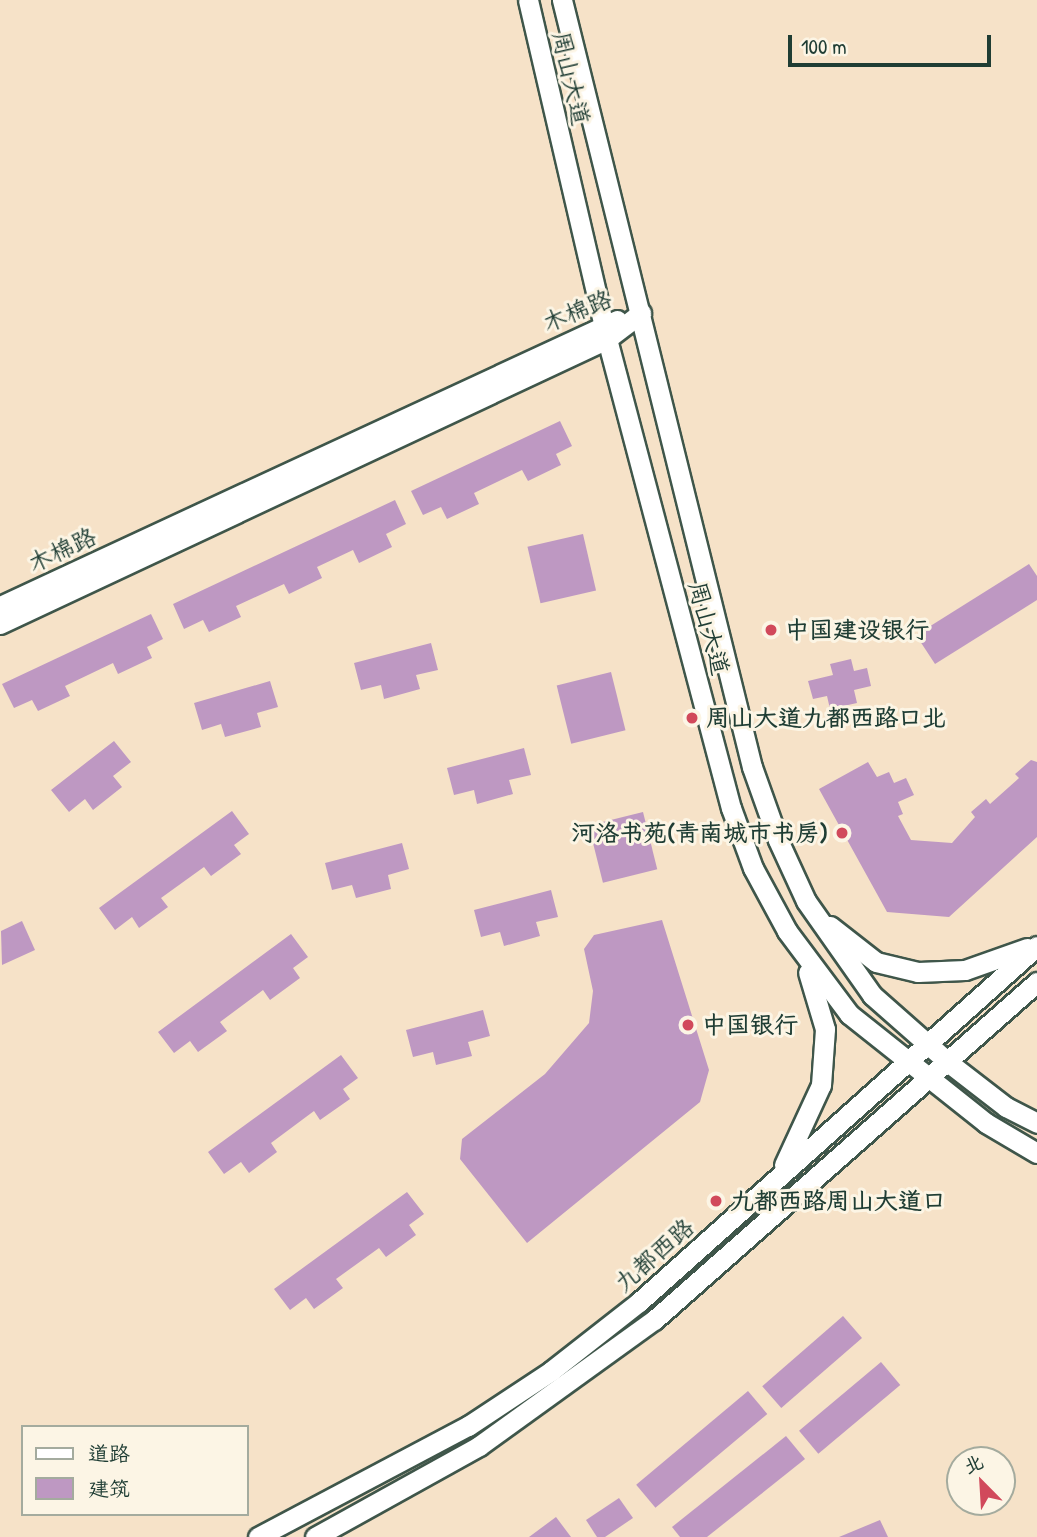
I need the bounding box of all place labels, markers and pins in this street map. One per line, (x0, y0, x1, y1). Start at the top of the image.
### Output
place label: 中国建设银行 (785, 616, 929, 644)
marker: 中国建设银行 (763, 622, 779, 638)
place label: 周山大道九都西路口北 (706, 704, 946, 732)
marker: 周山大道九都西路口北 (684, 710, 700, 726)
place label: 河洛书苑(青南城市书房) (571, 819, 828, 847)
marker: 河洛书苑(青南城市书房) (834, 825, 850, 841)
place label: 中国银行 (702, 1011, 798, 1039)
marker: 中国银行 (680, 1017, 696, 1033)
place label: 九都西路周山大道口 (730, 1187, 946, 1215)
marker: 九都西路周山大道口 (708, 1193, 724, 1209)

